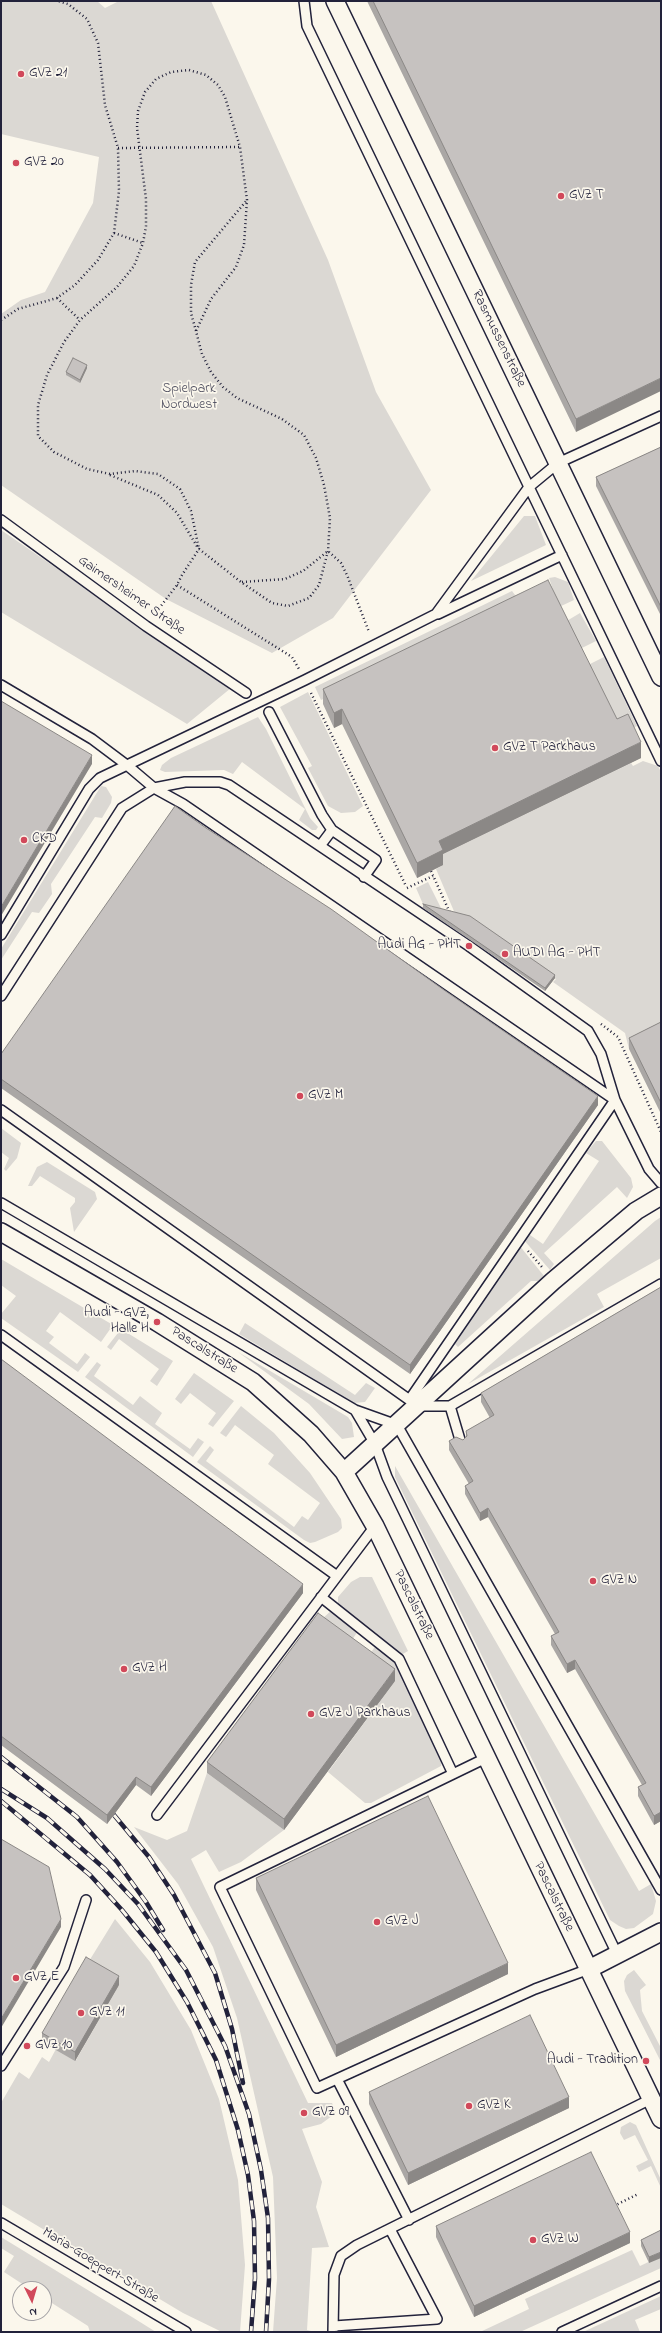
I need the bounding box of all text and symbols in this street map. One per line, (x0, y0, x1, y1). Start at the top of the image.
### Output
place label: GVZ 21 (29, 66, 67, 82)
marker: GVZ 21 (16, 69, 26, 79)
place label: GVZ 20 (24, 155, 64, 171)
marker: GVZ 20 (11, 158, 21, 168)
place label: GVZ T (569, 188, 604, 204)
marker: GVZ T (556, 191, 566, 201)
street label: Rasmussenstraße (467, 288, 529, 390)
park label: Spielpark Nordwest (161, 382, 217, 414)
street label: Gaimersheimer Straße (74, 553, 188, 639)
place label: GVZ T Parkhaus (503, 740, 596, 756)
marker: GVZ T Parkhaus (490, 743, 500, 753)
place label: CKD (32, 832, 57, 848)
marker: CKD (19, 835, 29, 845)
place label: Audi AG - PHT (377, 938, 461, 954)
marker: Audi AG - PHT (464, 941, 474, 951)
place label: AUDI AG - PHT (513, 946, 601, 962)
marker: AUDI AG - PHT (500, 949, 510, 959)
place label: GVZ M (308, 1088, 343, 1104)
marker: GVZ M (295, 1091, 305, 1101)
place label: Audi - GVZ, Halle H (84, 1306, 149, 1338)
marker: Audi - GVZ, Halle H (152, 1317, 162, 1327)
street label: Pascalstraße (168, 1324, 240, 1378)
street label: Pascalstraße (389, 1567, 437, 1643)
place label: GVZ N (601, 1573, 637, 1589)
marker: GVZ N (588, 1576, 598, 1586)
place label: GVZ H (132, 1661, 167, 1677)
marker: GVZ H (119, 1664, 129, 1674)
place label: GVZ J Parkhaus (319, 1706, 411, 1722)
marker: GVZ J Parkhaus (306, 1709, 316, 1719)
street label: Pascalstraße (529, 1859, 577, 1935)
place label: GVZ J (385, 1914, 419, 1930)
marker: GVZ J (372, 1917, 382, 1927)
place label: GVZ E (24, 1970, 59, 1986)
marker: GVZ E (11, 1973, 21, 1983)
place label: GVZ 11 (89, 2005, 125, 2021)
marker: GVZ 11 (76, 2008, 86, 2018)
place label: GVZ 10 (35, 2038, 72, 2054)
marker: GVZ 10 (22, 2041, 32, 2051)
place label: Audi - Tradition (547, 2053, 638, 2069)
marker: Audi - Tradition (641, 2056, 651, 2066)
place label: GVZ K (477, 2098, 511, 2114)
marker: GVZ K (464, 2101, 474, 2111)
place label: GVZ 09 (312, 2105, 349, 2121)
marker: GVZ 09 (299, 2108, 309, 2118)
street label: Maria-Goeppert-Straße (39, 2225, 161, 2307)
place label: GVZ W (541, 2232, 579, 2248)
marker: GVZ W (528, 2235, 538, 2245)
north arrow (12, 2281, 52, 2321)
text: N (29, 2304, 37, 2320)

